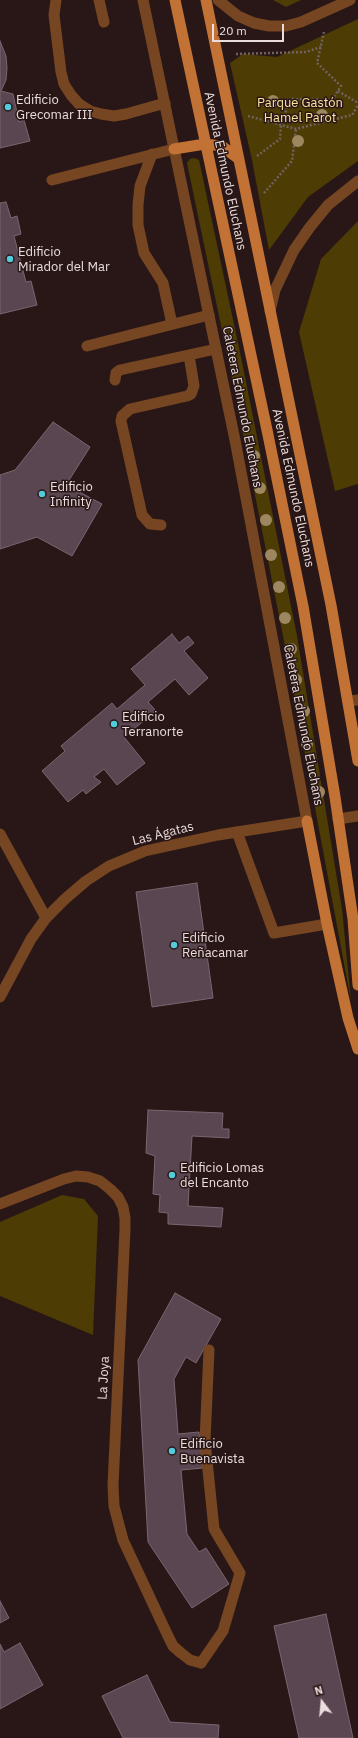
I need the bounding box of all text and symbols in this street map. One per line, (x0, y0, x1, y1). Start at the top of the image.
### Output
scale bar (214, 16, 286, 42)
text: 20 m (219, 23, 247, 38)
street label: Avenida Edmundo Eluchans (201, 90, 249, 252)
place label: Edificio Grecomar III (16, 92, 92, 123)
park label: Parque Gastón Hamel Parot (257, 95, 343, 126)
marker: Edificio Grecomar III (3, 102, 13, 112)
place label: Edificio Mirador del Mar (18, 244, 110, 275)
marker: Edificio Mirador del Mar (5, 254, 15, 264)
street label: Caletera Edmundo Eluchans (219, 325, 265, 489)
street label: Avenida Edmundo Eluchans (269, 407, 317, 569)
place label: Edificio Infinity (50, 479, 93, 510)
marker: Edificio Infinity (37, 489, 47, 499)
street label: Caletera Edmundo Eluchans (280, 643, 326, 807)
place label: Edificio Terranorte (122, 709, 183, 740)
marker: Edificio Terranorte (109, 719, 119, 729)
street label: Las Ágatas (131, 819, 195, 849)
place label: Edificio Reñacamar (182, 930, 248, 961)
marker: Edificio Reñacamar (169, 940, 179, 950)
place label: Edificio Lomas del Encanto (180, 1160, 264, 1191)
marker: Edificio Lomas del Encanto (167, 1170, 177, 1180)
street label: La Joya (95, 1356, 113, 1400)
place label: Edificio Buenavista (180, 1436, 245, 1467)
marker: Edificio Buenavista (167, 1446, 177, 1456)
north arrow (302, 1682, 342, 1722)
text: N (313, 1683, 324, 1698)

